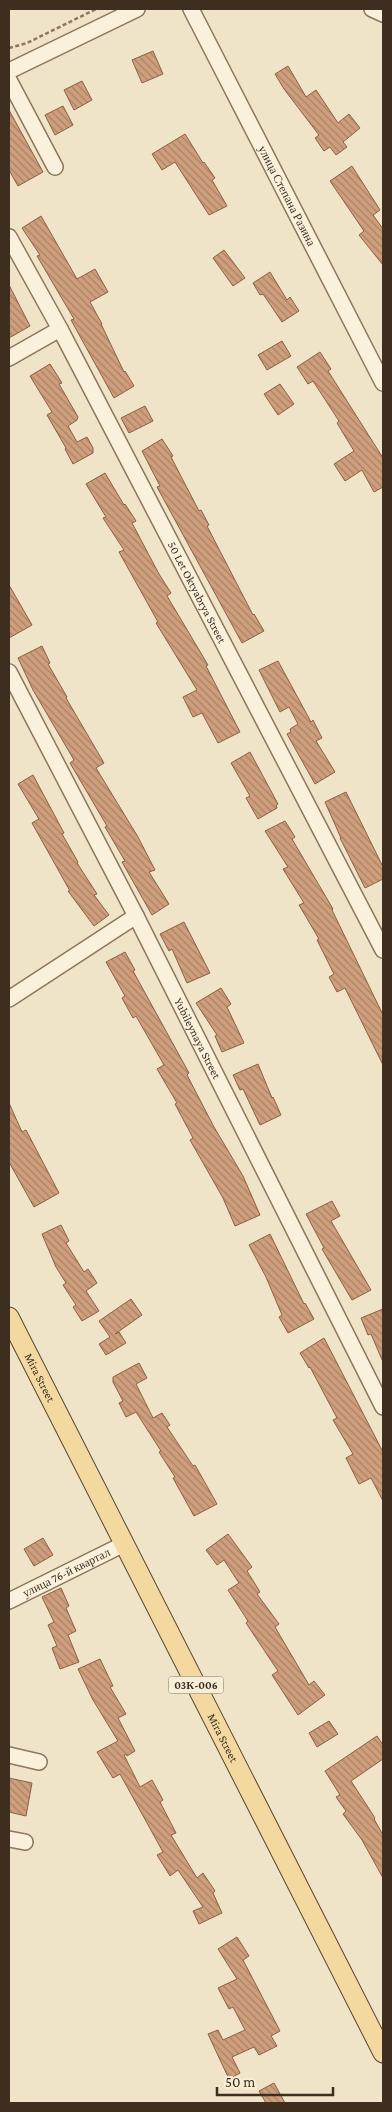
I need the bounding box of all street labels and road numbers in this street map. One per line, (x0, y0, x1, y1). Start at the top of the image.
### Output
street label: улица Степана Разина (255, 143, 319, 249)
street label: 50 Let Oktyabrya Street (165, 539, 230, 647)
street label: Yubileynaya Street (171, 995, 224, 1082)
street label: Mira Street (22, 1351, 59, 1405)
street label: улица 76-й квартал (20, 1545, 112, 1600)
road number: 03К-006 (168, 1676, 224, 1694)
street label: Mira Street (205, 1711, 242, 1766)

